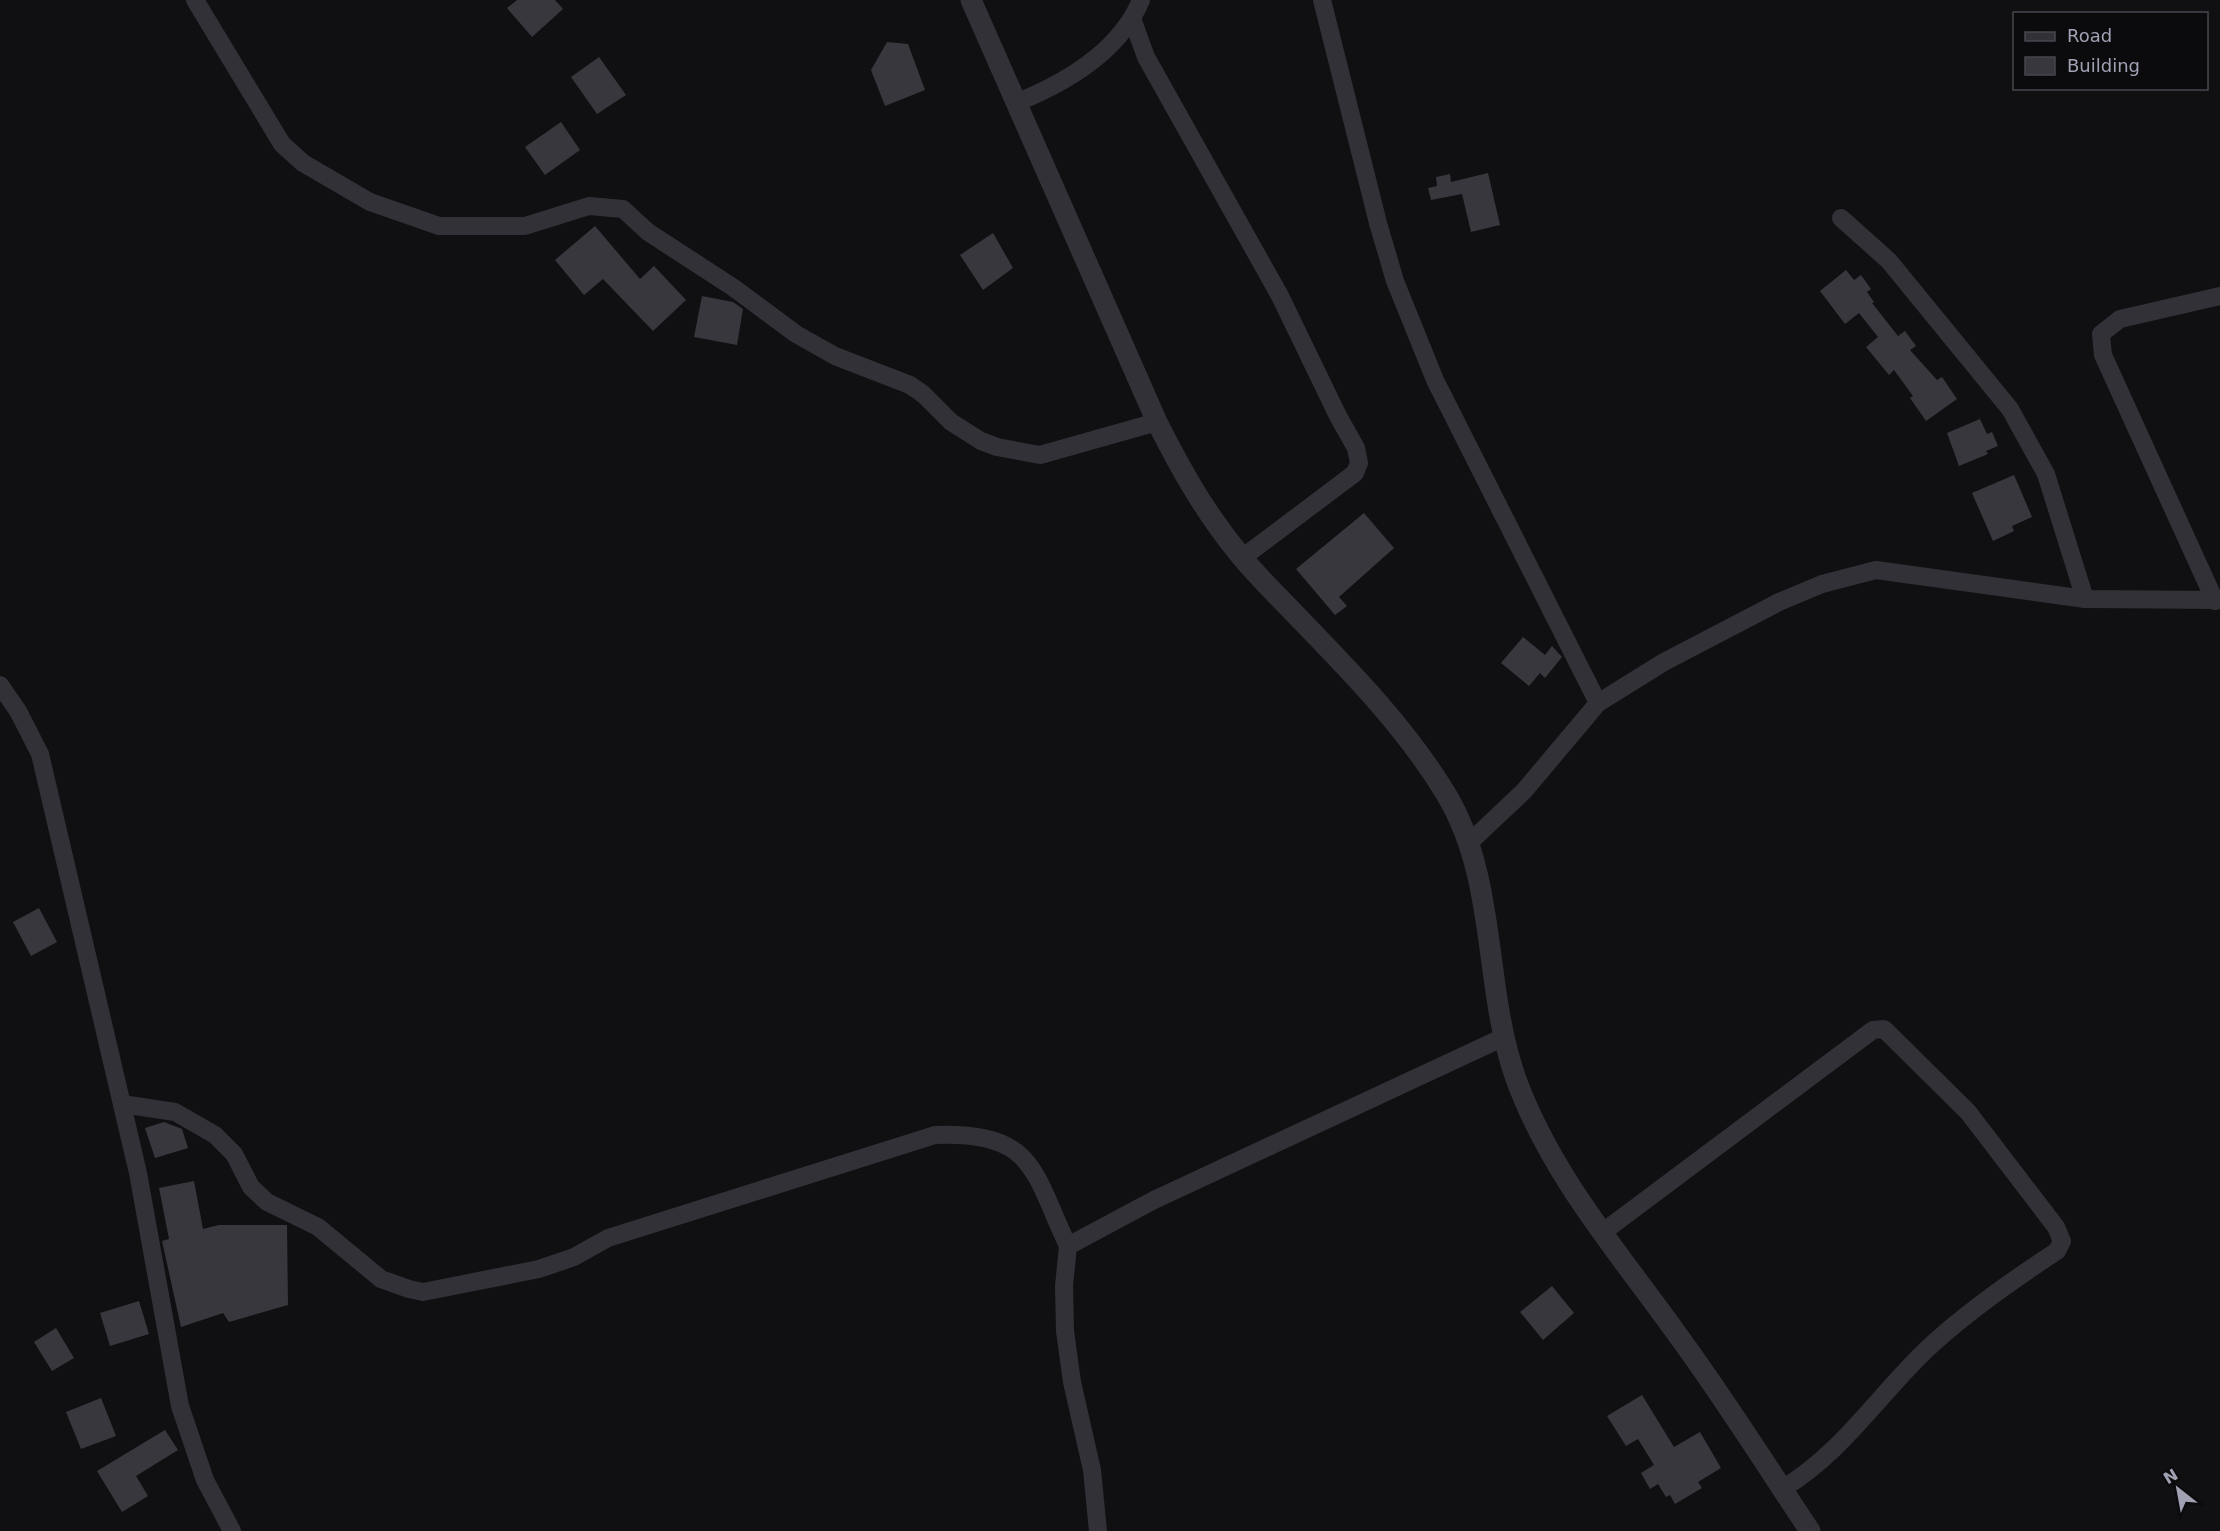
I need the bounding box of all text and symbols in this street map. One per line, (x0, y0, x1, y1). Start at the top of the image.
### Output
legend (2013, 12, 2208, 90)
text: Road (2067, 25, 2112, 46)
text: Building (2067, 55, 2140, 76)
north arrow (2148, 1459, 2208, 1519)
text: N (2160, 1465, 2181, 1488)

